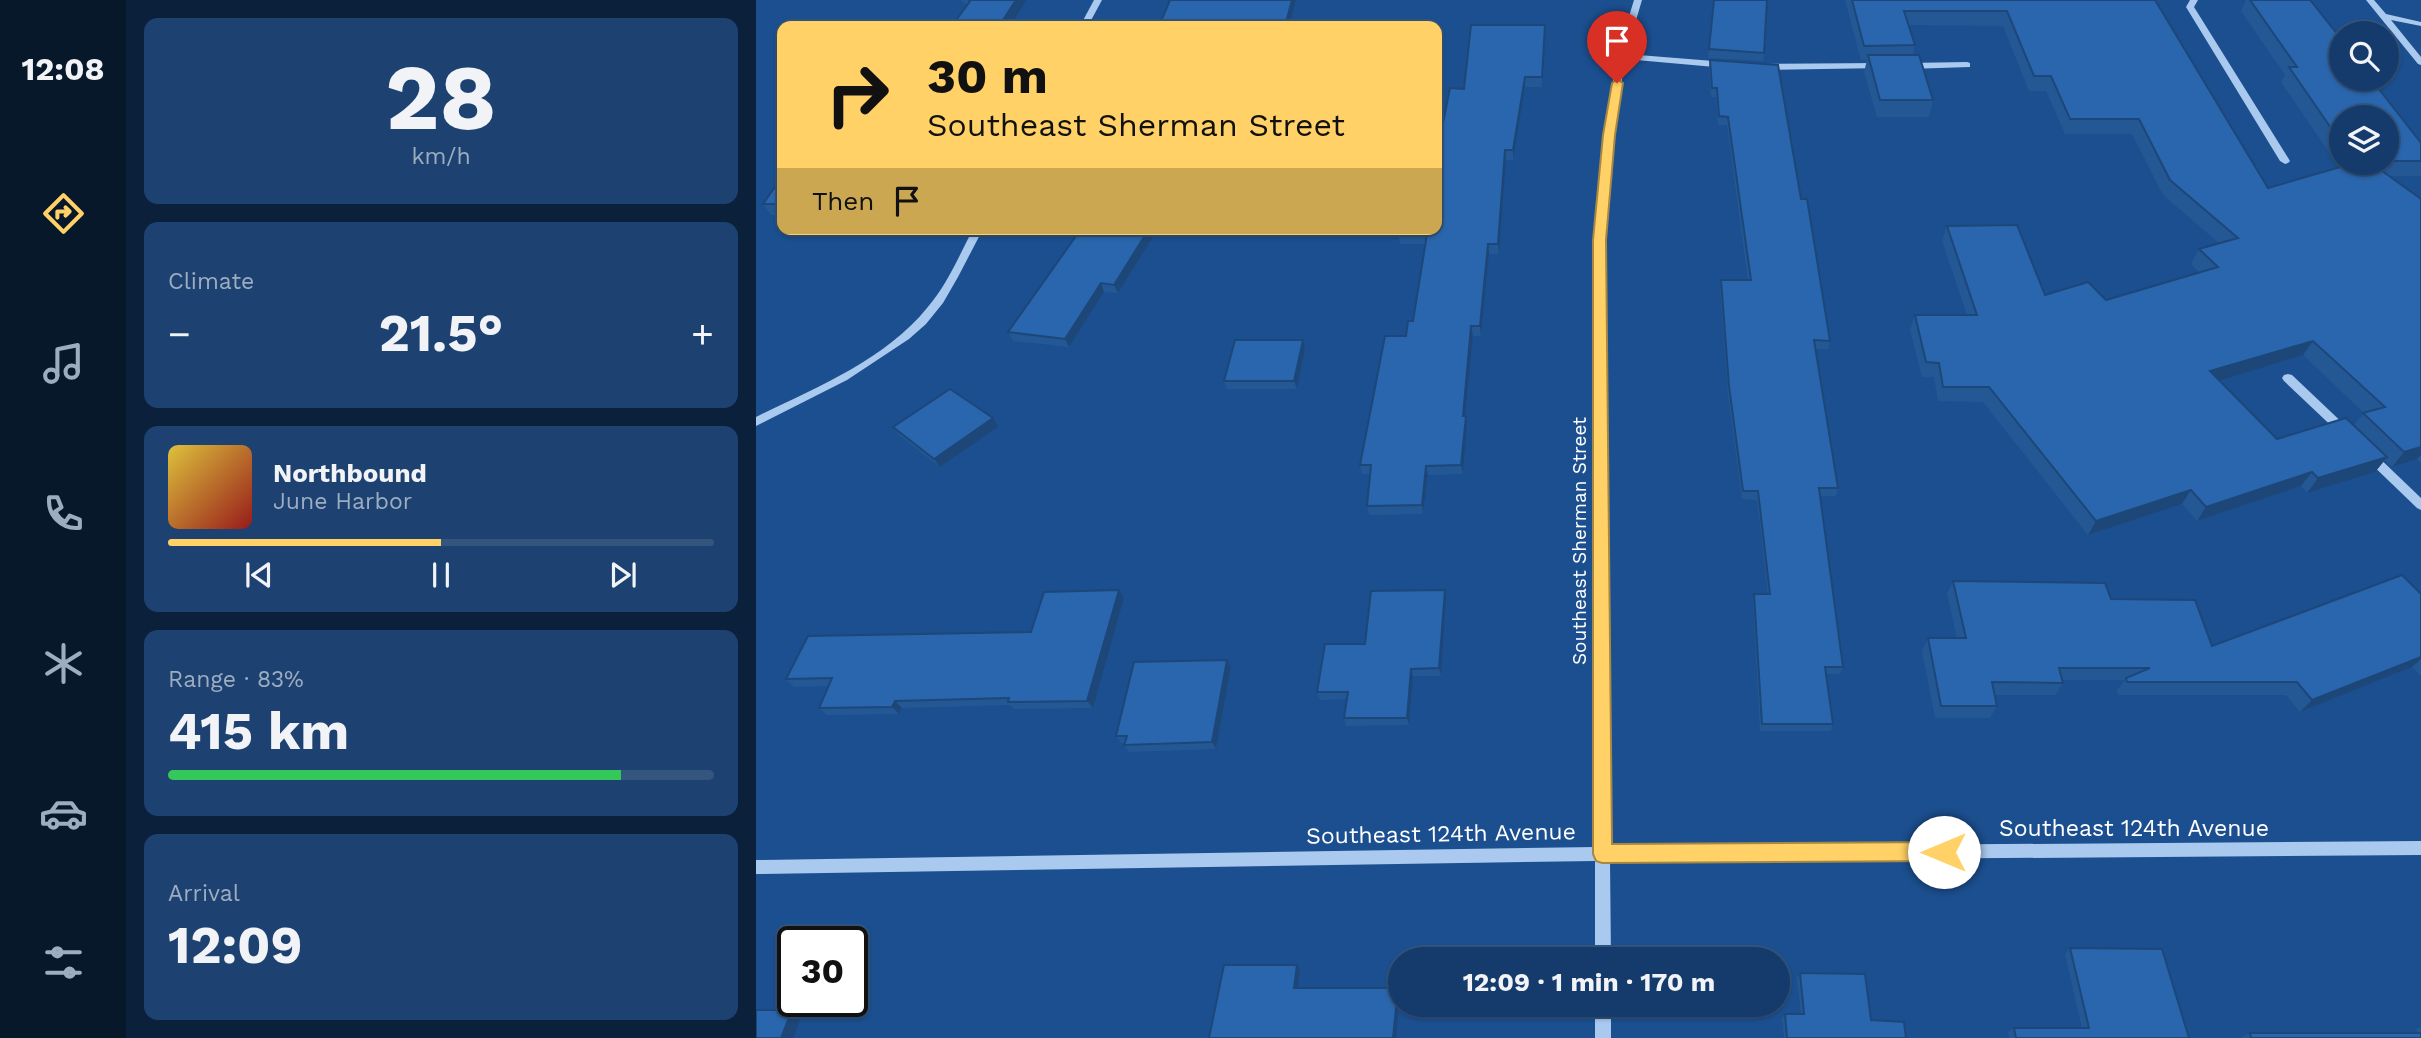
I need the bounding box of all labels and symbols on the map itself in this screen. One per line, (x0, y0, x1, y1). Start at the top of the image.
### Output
pin (1587, 11, 1647, 83)
street label: Southeast Sherman Street (1568, 417, 1591, 665)
position arrow (1907, 815, 1981, 889)
street label: Southeast 124th Avenue (1999, 815, 2269, 842)
street label: Southeast 124th Avenue (1306, 818, 1576, 850)
speed limit sign: 30 (777, 926, 868, 1017)

